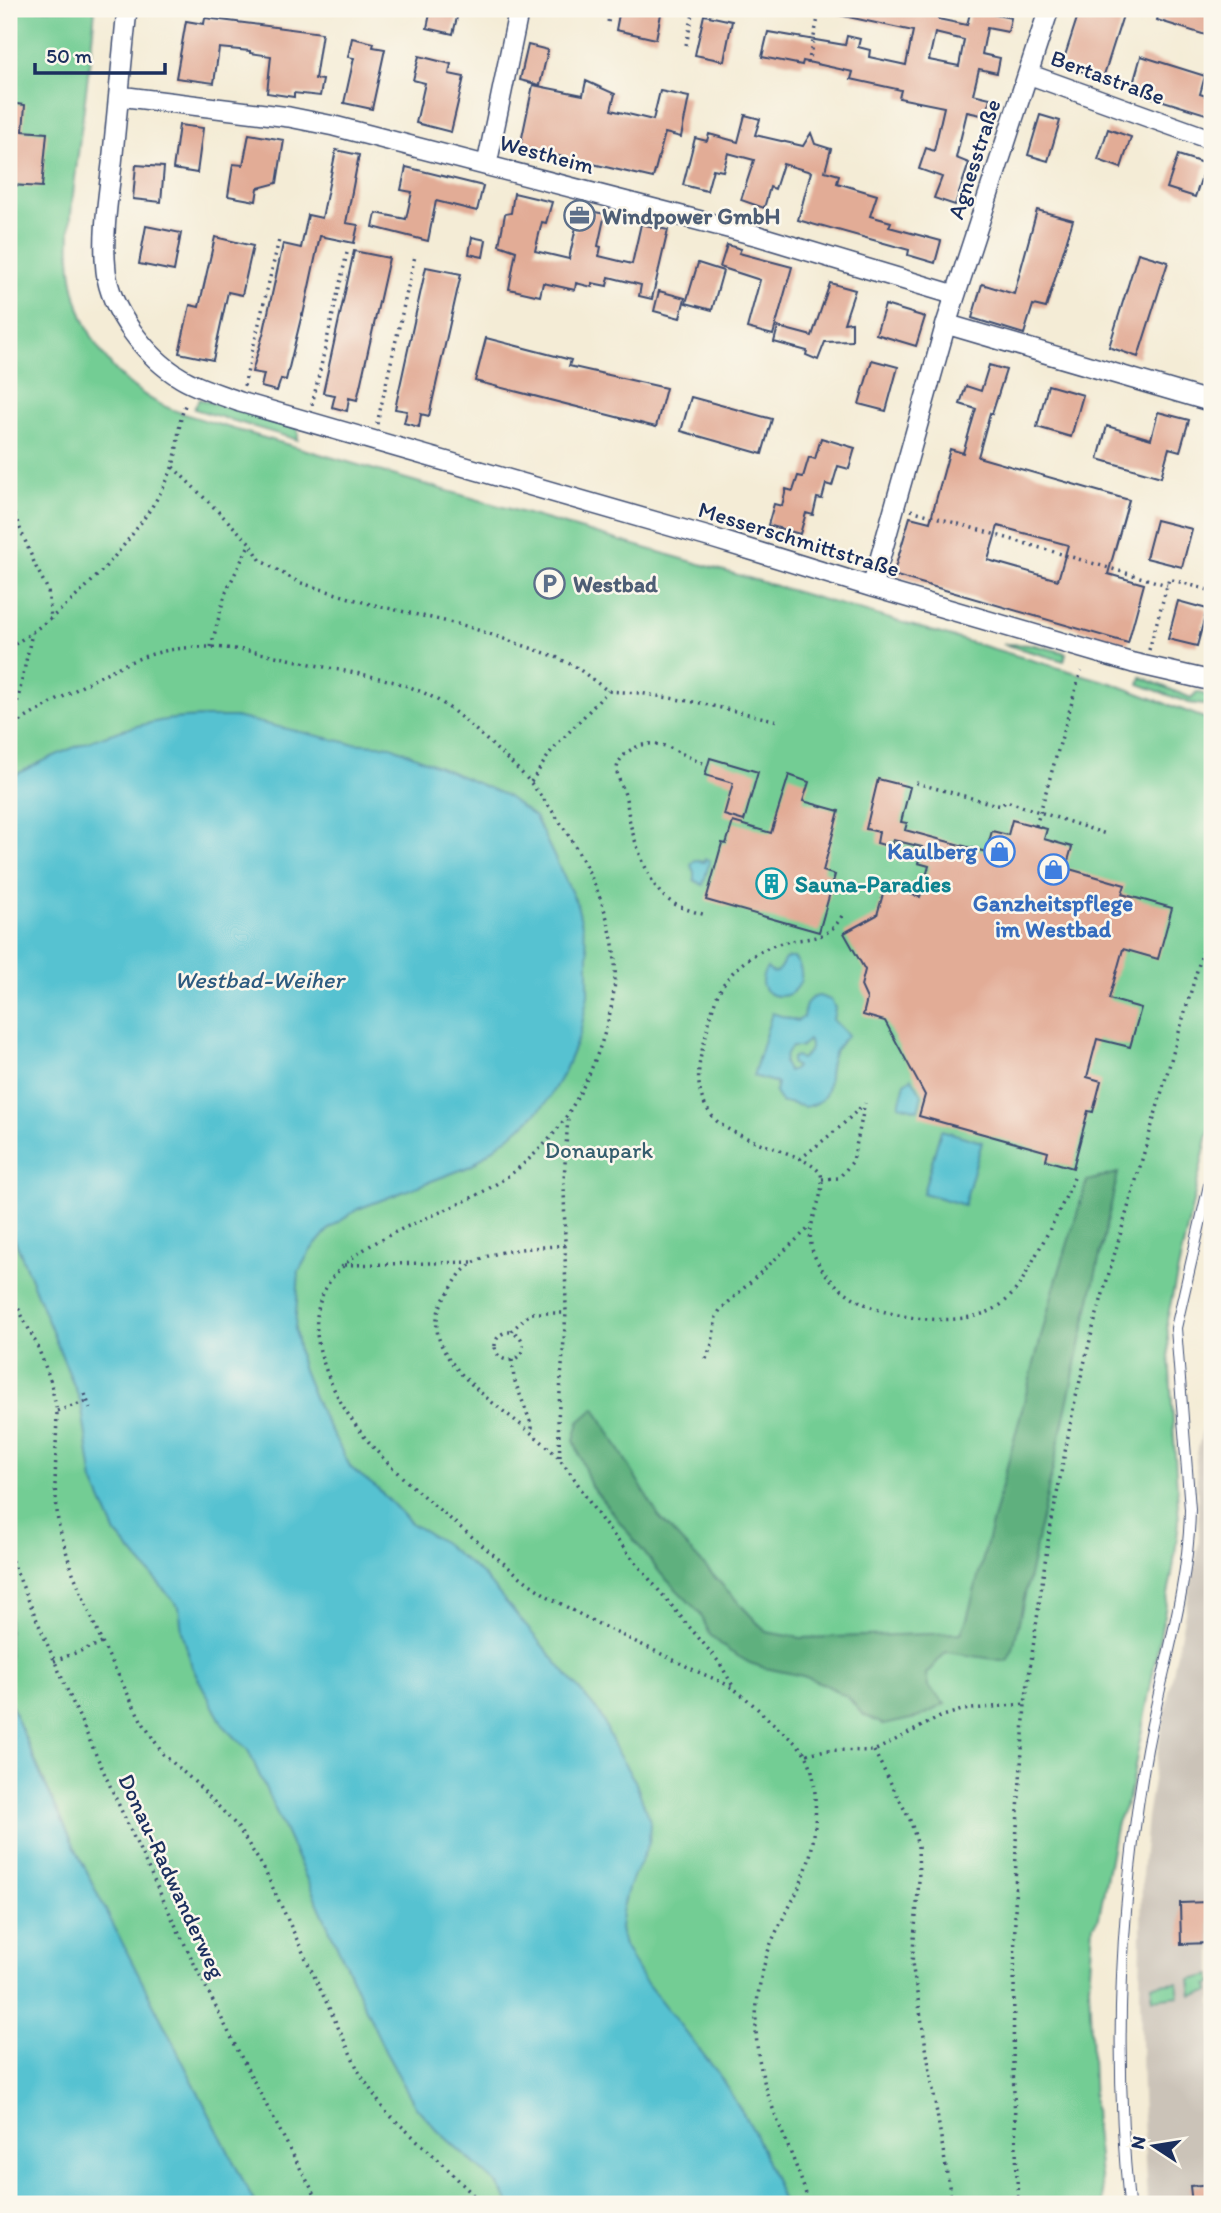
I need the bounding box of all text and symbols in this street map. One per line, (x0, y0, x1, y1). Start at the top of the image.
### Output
scale bar (35, 32, 164, 76)
text: 50 m (46, 43, 93, 68)
street label: Bertastraße (1047, 43, 1169, 111)
street label: Agnesstraße (941, 95, 1007, 223)
street label: Westheim (497, 128, 597, 180)
office icon: Windpower GmbH (562, 199, 596, 233)
place label: Windpower GmbH (602, 202, 780, 230)
street label: Messerschmittstraße (695, 495, 903, 583)
parking icon: Westbad (533, 567, 567, 601)
place label: Westbad (573, 570, 658, 598)
shop icon: Kaulberg (983, 834, 1017, 868)
place label: Kaulberg (887, 837, 978, 865)
shop icon: Ganzheitspflege im Westbad (1036, 852, 1070, 886)
building icon: Sauna-Paradies (755, 867, 789, 901)
place label: Sauna-Paradies (795, 870, 951, 898)
place label: Ganzheitspflege im Westbad (973, 889, 1133, 943)
water label: Westbad-Weiher (174, 965, 346, 994)
park label: Donaupark (545, 1136, 653, 1164)
street label: Donau-Radwanderweg (112, 1769, 232, 1983)
north arrow (1120, 2112, 1190, 2182)
text: N (1125, 2134, 1150, 2151)

